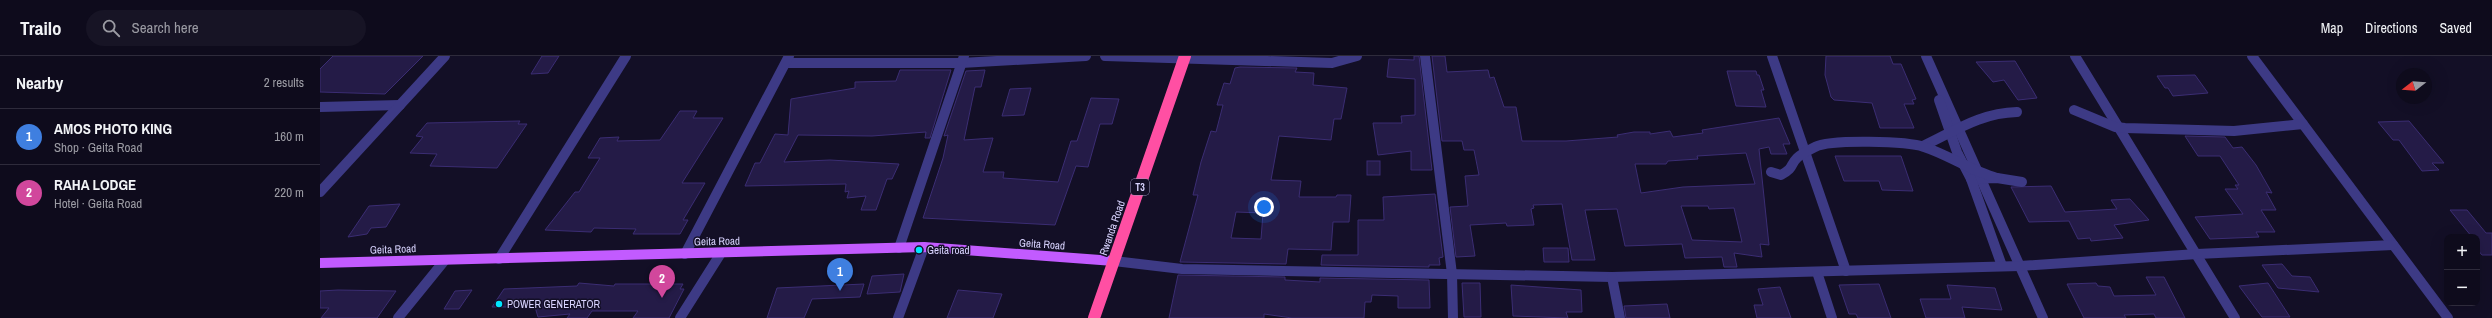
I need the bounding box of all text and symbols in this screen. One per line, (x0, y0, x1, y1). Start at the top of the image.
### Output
search box (86, 10, 366, 46)
text: Trailo (20, 15, 62, 41)
icon: search (100, 17, 122, 39)
text: Search here (132, 17, 199, 38)
text: Map (2321, 19, 2343, 37)
text: Directions (2365, 19, 2417, 37)
text: Saved (2439, 19, 2472, 37)
north arrow (2396, 68, 2432, 104)
text: Nearby (16, 71, 63, 94)
text: 2 results (264, 74, 304, 91)
text: AMOS PHOTO KING (54, 118, 172, 139)
text: 1 (26, 128, 32, 145)
text: 160 m (274, 128, 304, 145)
text: Shop · Geita Road (54, 139, 142, 156)
text: RAHA LODGE (54, 174, 136, 195)
road number: T3 (1131, 179, 1149, 195)
text: 2 (26, 184, 32, 201)
text: 220 m (274, 184, 304, 201)
text: Hotel · Geita Road (54, 195, 142, 212)
your location (1254, 197, 1274, 217)
street label: Rwanda Road (1096, 199, 1128, 257)
street label: Geita Road (694, 234, 740, 248)
map controls (2444, 234, 2480, 306)
button: + (2444, 234, 2480, 270)
street label: Geita Road (1018, 235, 1066, 253)
street label: Geita Road (370, 241, 416, 257)
place label: Geita road (927, 243, 970, 257)
marker: Geita road (914, 245, 924, 255)
pin: 1 (827, 258, 853, 291)
pin: 2 (649, 265, 675, 298)
button: − (2444, 270, 2480, 306)
place label: POWER GENERATOR (507, 297, 600, 311)
marker: POWER GENERATOR (494, 299, 504, 309)

